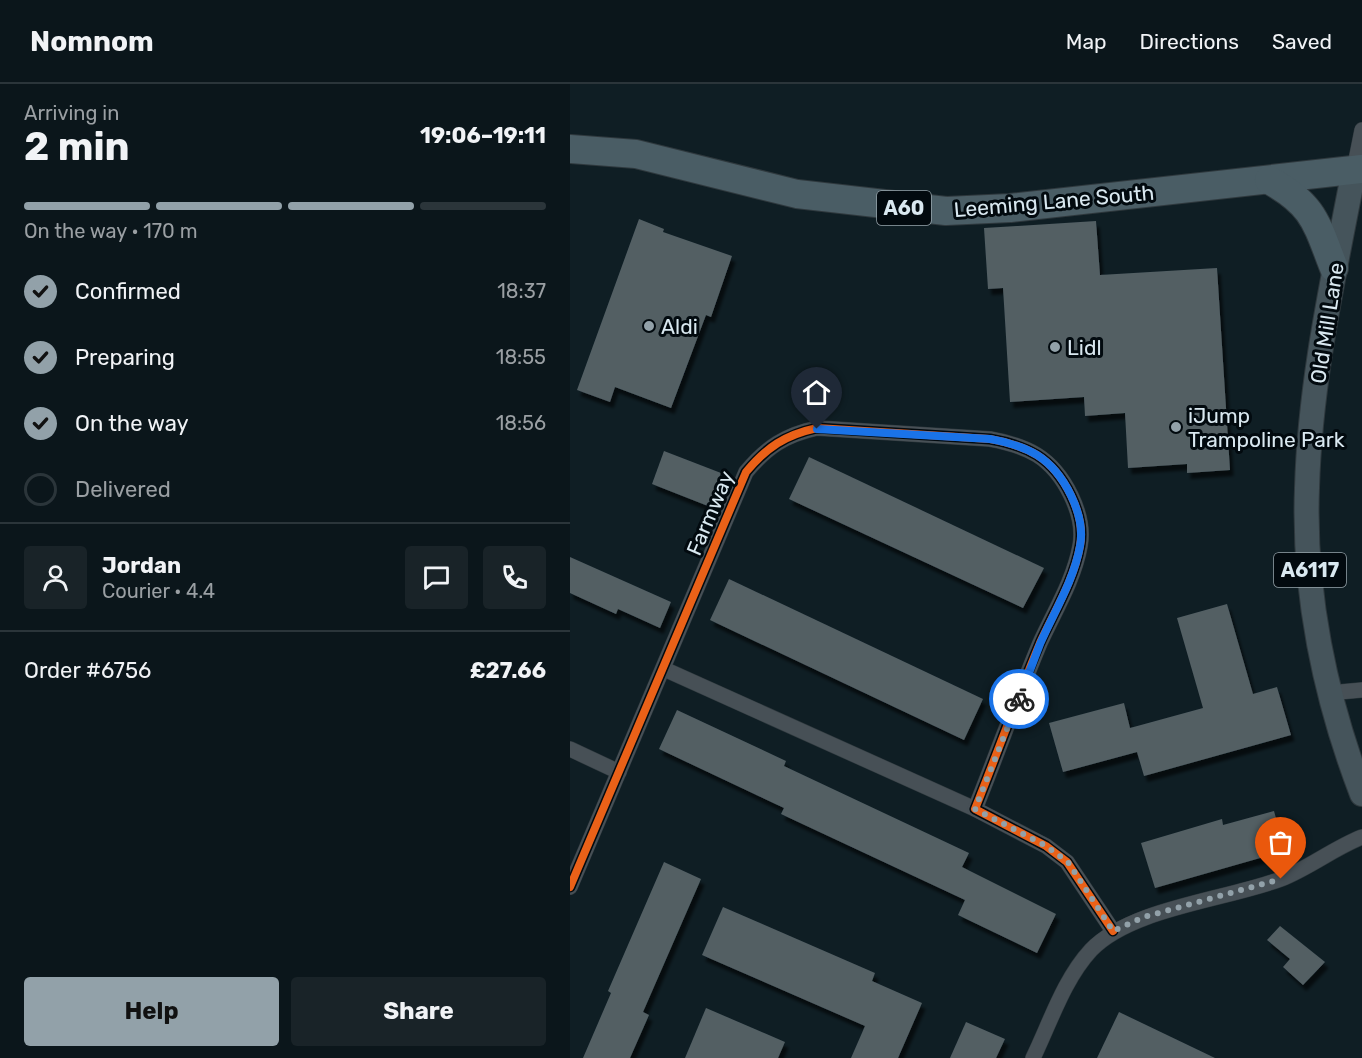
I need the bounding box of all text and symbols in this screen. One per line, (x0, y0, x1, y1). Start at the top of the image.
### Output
text: Nomnom (30, 25, 154, 58)
text: Map (1066, 29, 1107, 54)
text: Directions (1140, 29, 1239, 54)
text: Saved (1272, 29, 1332, 54)
text: Arriving in (24, 101, 119, 125)
text: 19:06–19:11 (420, 122, 546, 149)
text: 2 min (24, 124, 130, 170)
street label: Leeming Lane South (953, 180, 1155, 222)
road number: A60 (877, 191, 931, 225)
text: On the way · 170 m (24, 219, 197, 243)
street label: Old Mill Lane (1305, 261, 1349, 385)
icon: check (24, 275, 57, 308)
text: Confirmed (75, 278, 181, 305)
text: 18:37 (497, 279, 546, 303)
place label: Aldi (661, 314, 698, 339)
marker: Aldi (642, 319, 656, 333)
place label: Lidl (1067, 335, 1102, 360)
marker: Lidl (1048, 340, 1062, 354)
icon: check (24, 341, 57, 374)
text: Preparing (75, 344, 175, 371)
text: 18:55 (496, 345, 546, 369)
pin (791, 367, 842, 429)
icon: home (800, 376, 833, 409)
place label: iJump Trampoline Park (1188, 403, 1345, 452)
icon: check (24, 407, 57, 440)
text: On the way (75, 410, 189, 437)
text: 18:56 (496, 411, 546, 435)
marker: iJump Trampoline Park (1169, 420, 1183, 434)
street label: Farmway (681, 467, 739, 559)
text: Delivered (75, 476, 171, 503)
button: person (24, 546, 87, 609)
button: chat (405, 546, 468, 609)
button: phone (483, 546, 546, 609)
text: Jordan (102, 552, 181, 579)
road number: A6117 (1274, 553, 1346, 587)
text: Courier · 4.4 (102, 579, 215, 603)
text: Order #6756 (24, 657, 151, 684)
text: £27.66 (470, 657, 546, 684)
courier (989, 669, 1049, 729)
icon: bike (1003, 683, 1036, 716)
pin (1255, 817, 1306, 879)
icon: bag (1264, 826, 1297, 859)
button: Help (24, 977, 279, 1046)
button: Share (291, 977, 546, 1046)

